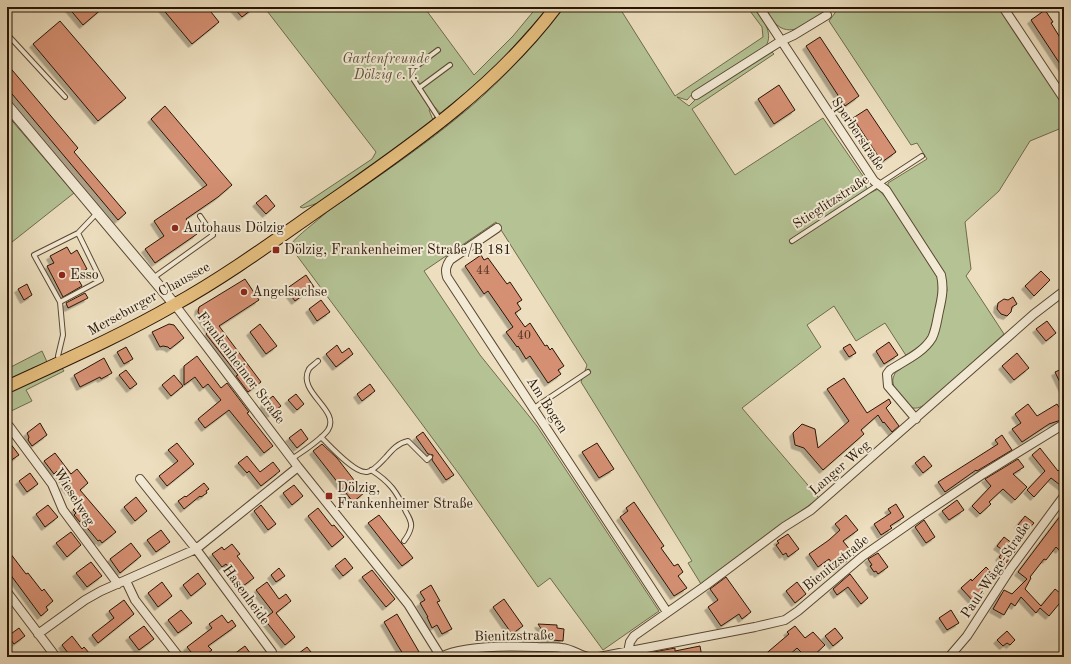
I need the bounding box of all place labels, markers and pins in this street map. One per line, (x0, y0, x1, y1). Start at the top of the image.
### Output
place label: Autohaus Dölzig (183, 221, 285, 235)
marker: Autohaus Dölzig (170, 223, 180, 233)
place label: Dölzig, Frankenheimer Straße/B 181 (284, 243, 511, 257)
marker: Dölzig, Frankenheimer Straße/B 181 (271, 245, 281, 255)
place label: Esso (70, 268, 99, 282)
marker: Esso (57, 270, 67, 280)
place label: Angelsachse (252, 285, 327, 299)
marker: Angelsachse (239, 287, 249, 297)
place label: Dölzig, Frankenheimer Straße (337, 481, 473, 511)
marker: Dölzig, Frankenheimer Straße (324, 491, 334, 501)

